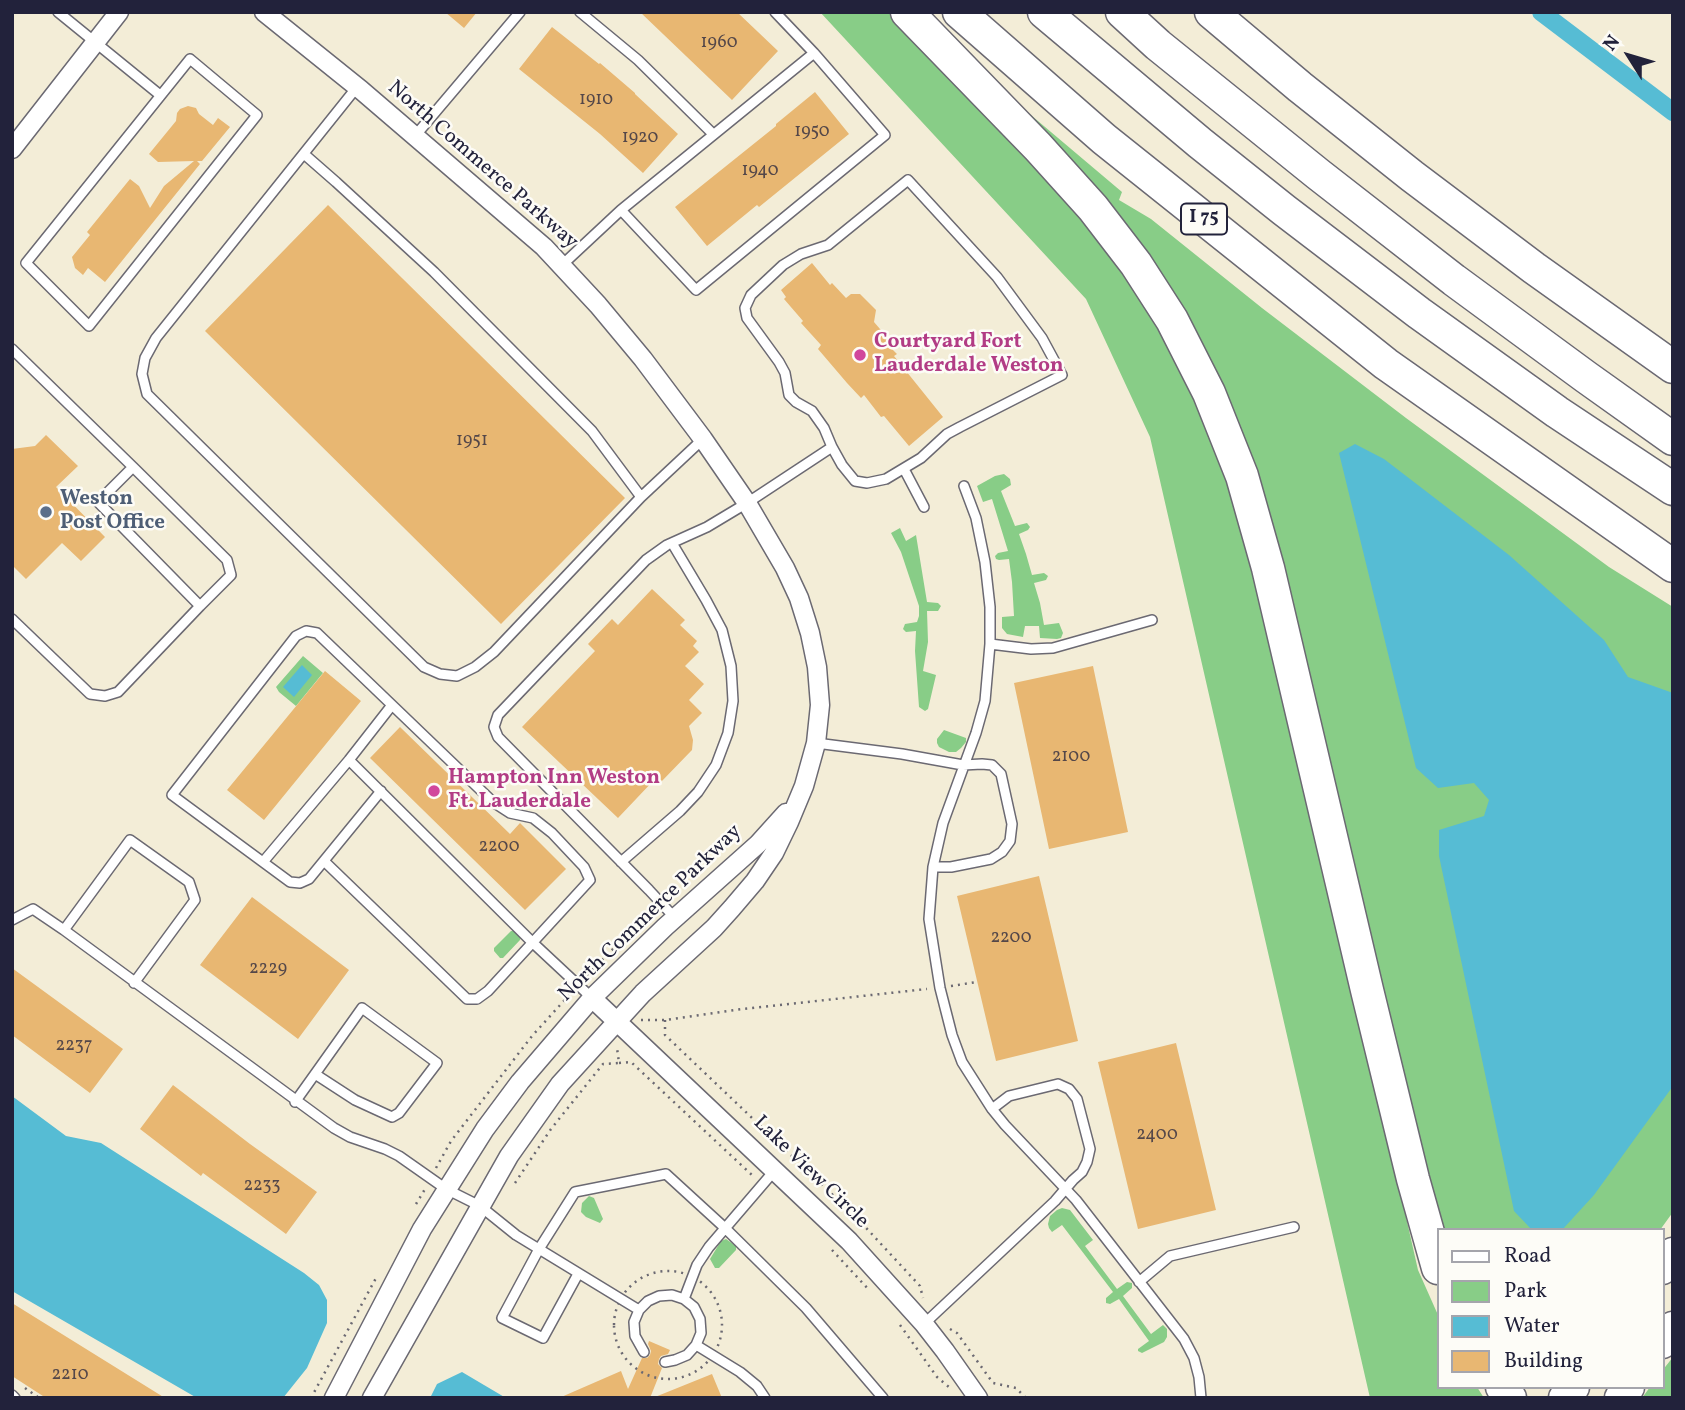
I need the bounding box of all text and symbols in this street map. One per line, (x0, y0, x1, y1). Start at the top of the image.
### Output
north arrow (1594, 21, 1664, 91)
text: N (1598, 30, 1627, 57)
house number: 1960 (701, 33, 737, 55)
street label: North Commerce Parkway (382, 76, 582, 256)
house number: 1910 (579, 90, 613, 112)
house number: 1950 (794, 122, 830, 144)
house number: 1920 (622, 128, 658, 150)
house number: 1940 (741, 161, 779, 183)
road number: I 75 (1181, 204, 1227, 234)
place label: Courtyard Fort Lauderdale Weston (874, 330, 1064, 380)
marker: Courtyard Fort Lauderdale Weston (852, 347, 868, 363)
house number: 1951 (456, 431, 488, 453)
place label: Weston Post Office (60, 487, 165, 537)
marker: Weston Post Office (38, 504, 54, 520)
house number: 2100 (1052, 747, 1090, 769)
place label: Hampton Inn Weston Ft. Lauderdale (448, 766, 660, 816)
marker: Hampton Inn Weston Ft. Lauderdale (426, 783, 442, 799)
street label: North Commerce Parkway (554, 820, 748, 1008)
house number: 2200 (478, 837, 520, 859)
house number: 2200 (990, 928, 1032, 950)
house number: 2229 (249, 959, 287, 981)
house number: 2237 (56, 1036, 92, 1058)
street label: Lake View Circle (747, 1111, 873, 1235)
house number: 2400 (1136, 1125, 1178, 1147)
house number: 2233 (243, 1176, 281, 1198)
legend (1436, 1228, 1664, 1389)
text: Road (1504, 1242, 1551, 1271)
text: Park (1504, 1277, 1547, 1306)
text: Water (1504, 1312, 1560, 1341)
text: Building (1504, 1347, 1583, 1376)
house number: 2210 (51, 1365, 89, 1387)

